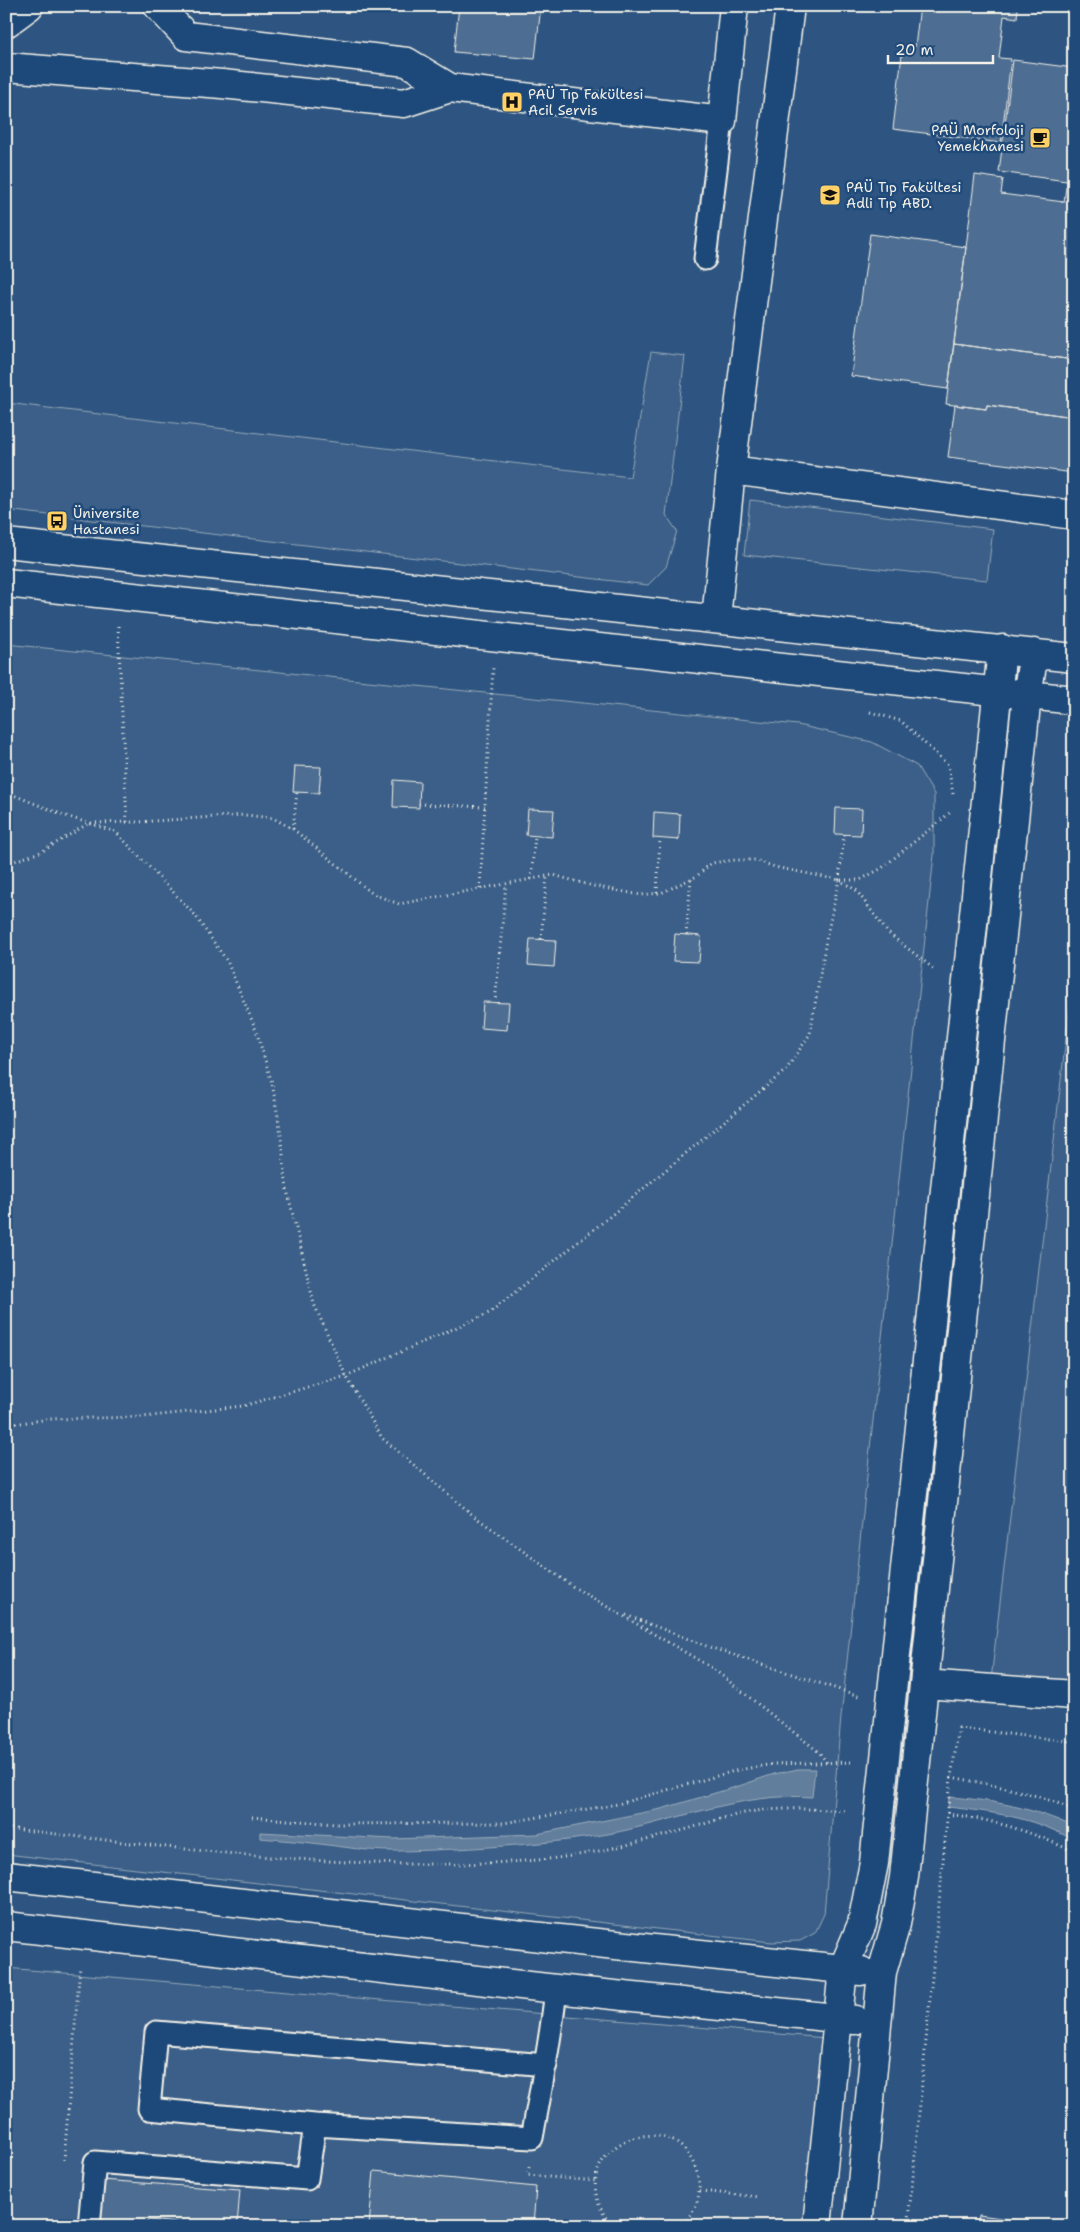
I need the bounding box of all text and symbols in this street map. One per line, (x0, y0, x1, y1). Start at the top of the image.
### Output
scale bar (888, 32, 992, 64)
text: 20 m (895, 40, 934, 60)
place label: PAÜ Tıp Fakültesi Acil Servis (528, 85, 644, 119)
hospital icon: PAÜ Tıp Fakültesi Acil Servis (500, 90, 524, 114)
place label: PAÜ Morfoloji Yemekhanesi (931, 121, 1024, 155)
cafe icon: PAÜ Morfoloji Yemekhanesi (1028, 126, 1052, 150)
place label: PAÜ Tıp Fakültesi Adli Tıp ABD. (846, 178, 962, 212)
school or university icon: PAÜ Tıp Fakültesi Adli Tıp ABD. (818, 183, 842, 207)
place label: Üniversite Hastanesi (73, 504, 140, 538)
bus stop icon: Üniversite Hastanesi (45, 509, 69, 533)

